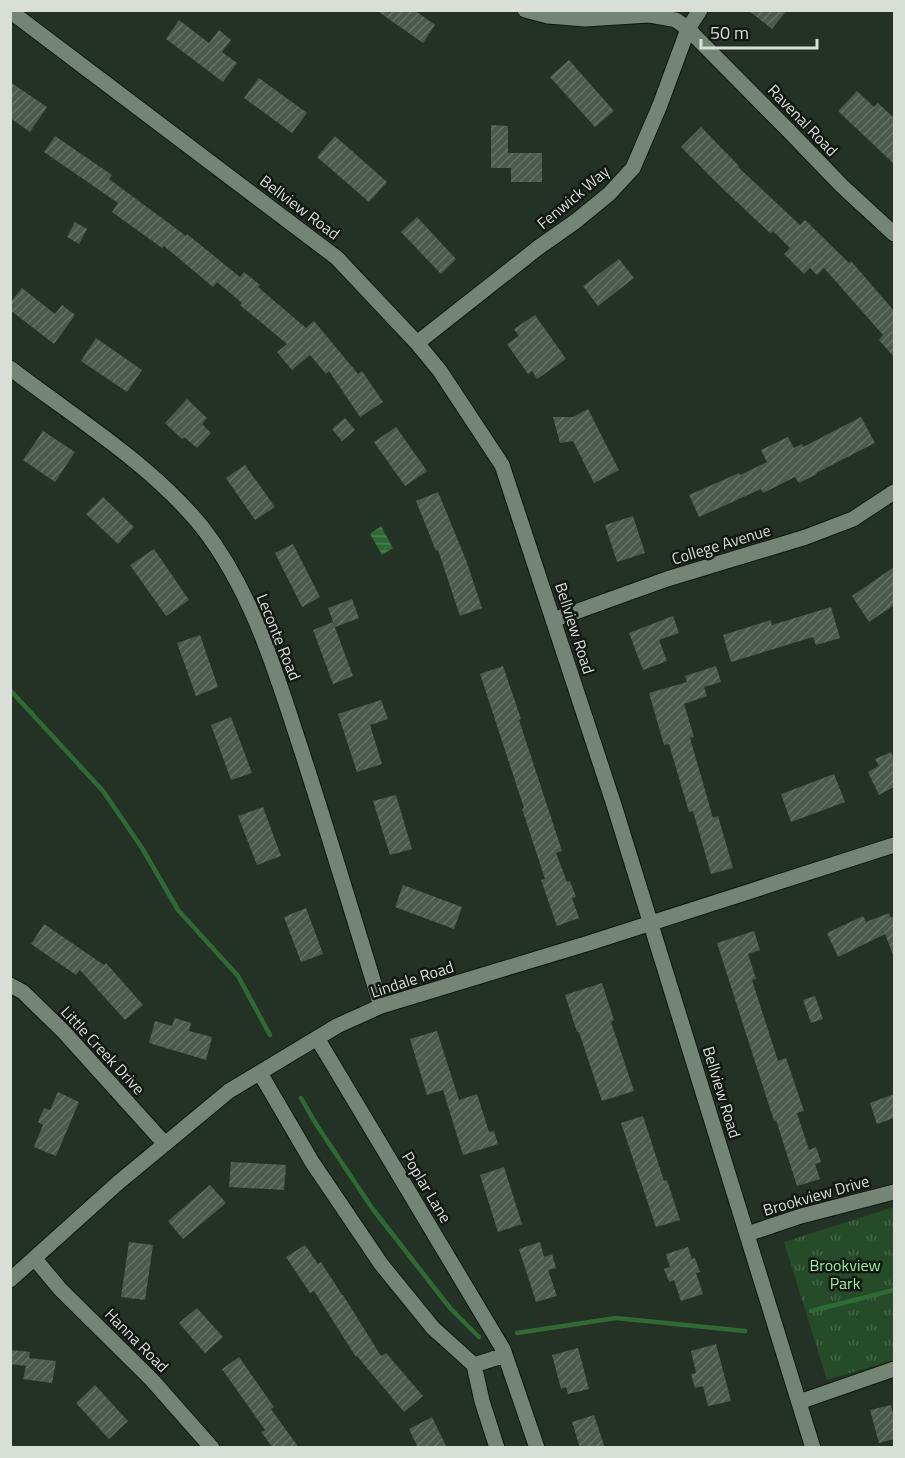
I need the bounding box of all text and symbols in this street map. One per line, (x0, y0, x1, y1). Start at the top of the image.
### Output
scale bar (701, 12, 816, 50)
text: 50 m (710, 19, 749, 46)
street label: Ravenal Road (762, 79, 844, 161)
street label: Fenwick Way (532, 159, 615, 235)
street label: Bellview Road (255, 169, 345, 245)
street label: College Avenue (669, 518, 773, 570)
street label: Bellview Road (549, 579, 601, 677)
street label: Leconte Road (251, 590, 307, 684)
street label: Lindale Road (367, 954, 457, 1004)
street label: Little Creek Drive (55, 1000, 151, 1100)
street label: Bellview Road (697, 1043, 747, 1141)
street label: Poplar Lane (396, 1147, 458, 1227)
street label: Brookview Drive (760, 1168, 872, 1222)
park label: Brookview Park (809, 1253, 881, 1295)
street label: Hanna Road (99, 1302, 175, 1378)

